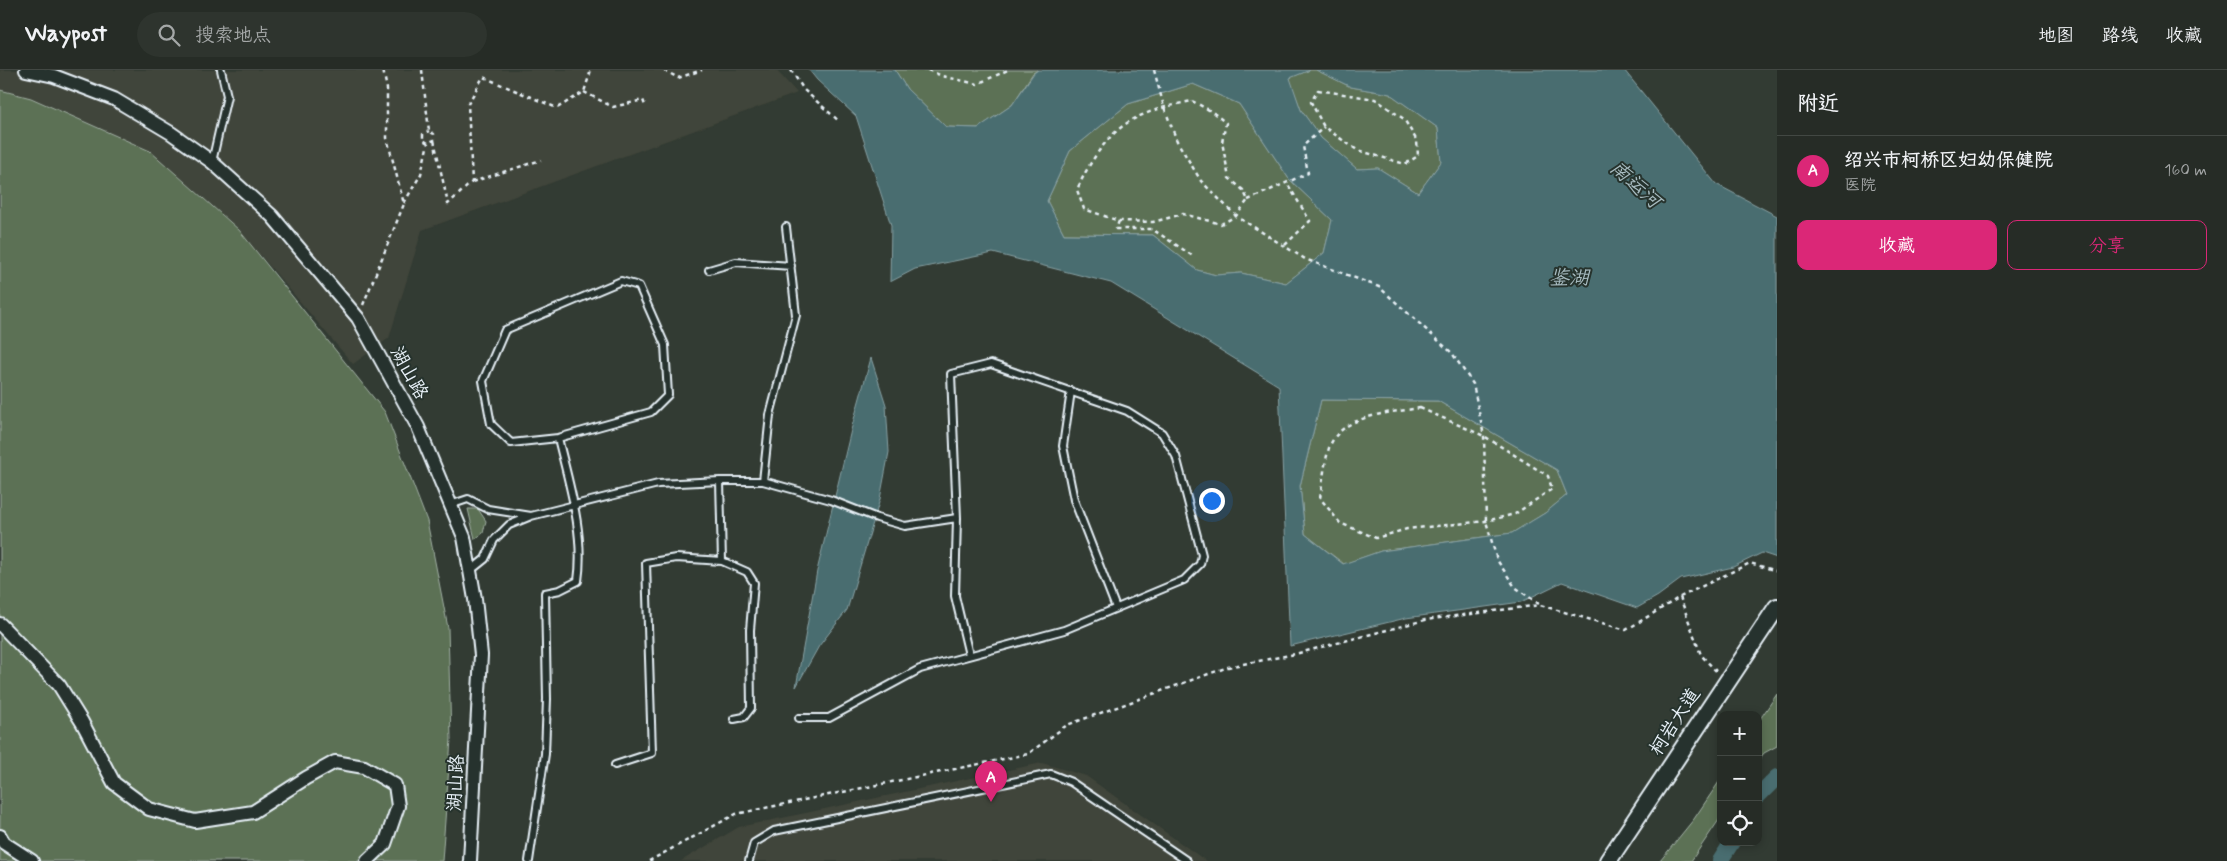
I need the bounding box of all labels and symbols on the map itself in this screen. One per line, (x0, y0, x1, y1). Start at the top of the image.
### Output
water label: 南运河 (1604, 155, 1669, 217)
water label: 鉴湖 (1549, 265, 1591, 292)
street label: 湖山路 (384, 342, 434, 404)
your location (1199, 488, 1225, 514)
street label: 柯岩大道 (1644, 683, 1706, 761)
street label: 湖山路 (442, 754, 470, 812)
pin: A (975, 761, 1007, 802)

